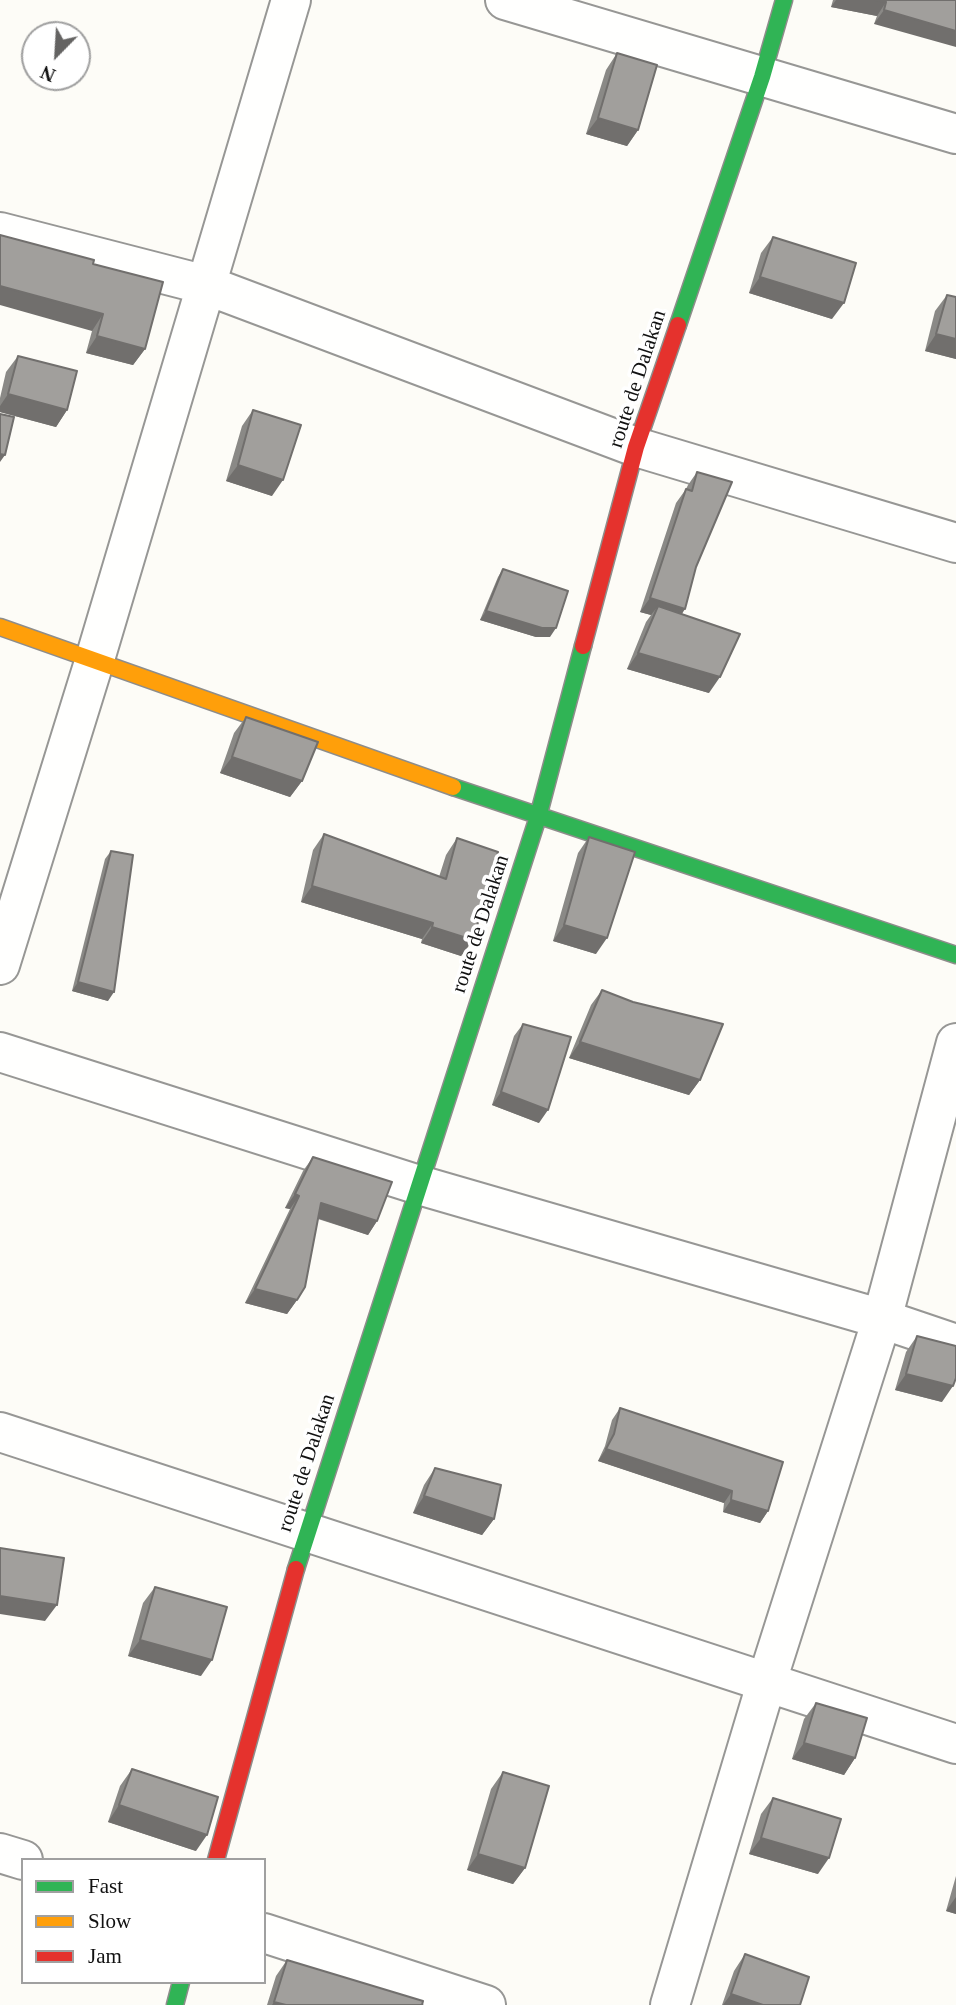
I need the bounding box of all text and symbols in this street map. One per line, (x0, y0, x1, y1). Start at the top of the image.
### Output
north arrow (21, 21, 91, 91)
text: N (38, 61, 59, 86)
street label: route de Dalakan (604, 307, 672, 451)
street label: route de Dalakan (447, 852, 515, 996)
street label: route de Dalakan (273, 1391, 341, 1535)
legend (21, 1858, 266, 1984)
text: Fast (88, 1874, 123, 1898)
text: Slow (88, 1909, 131, 1933)
text: Jam (88, 1944, 122, 1968)

